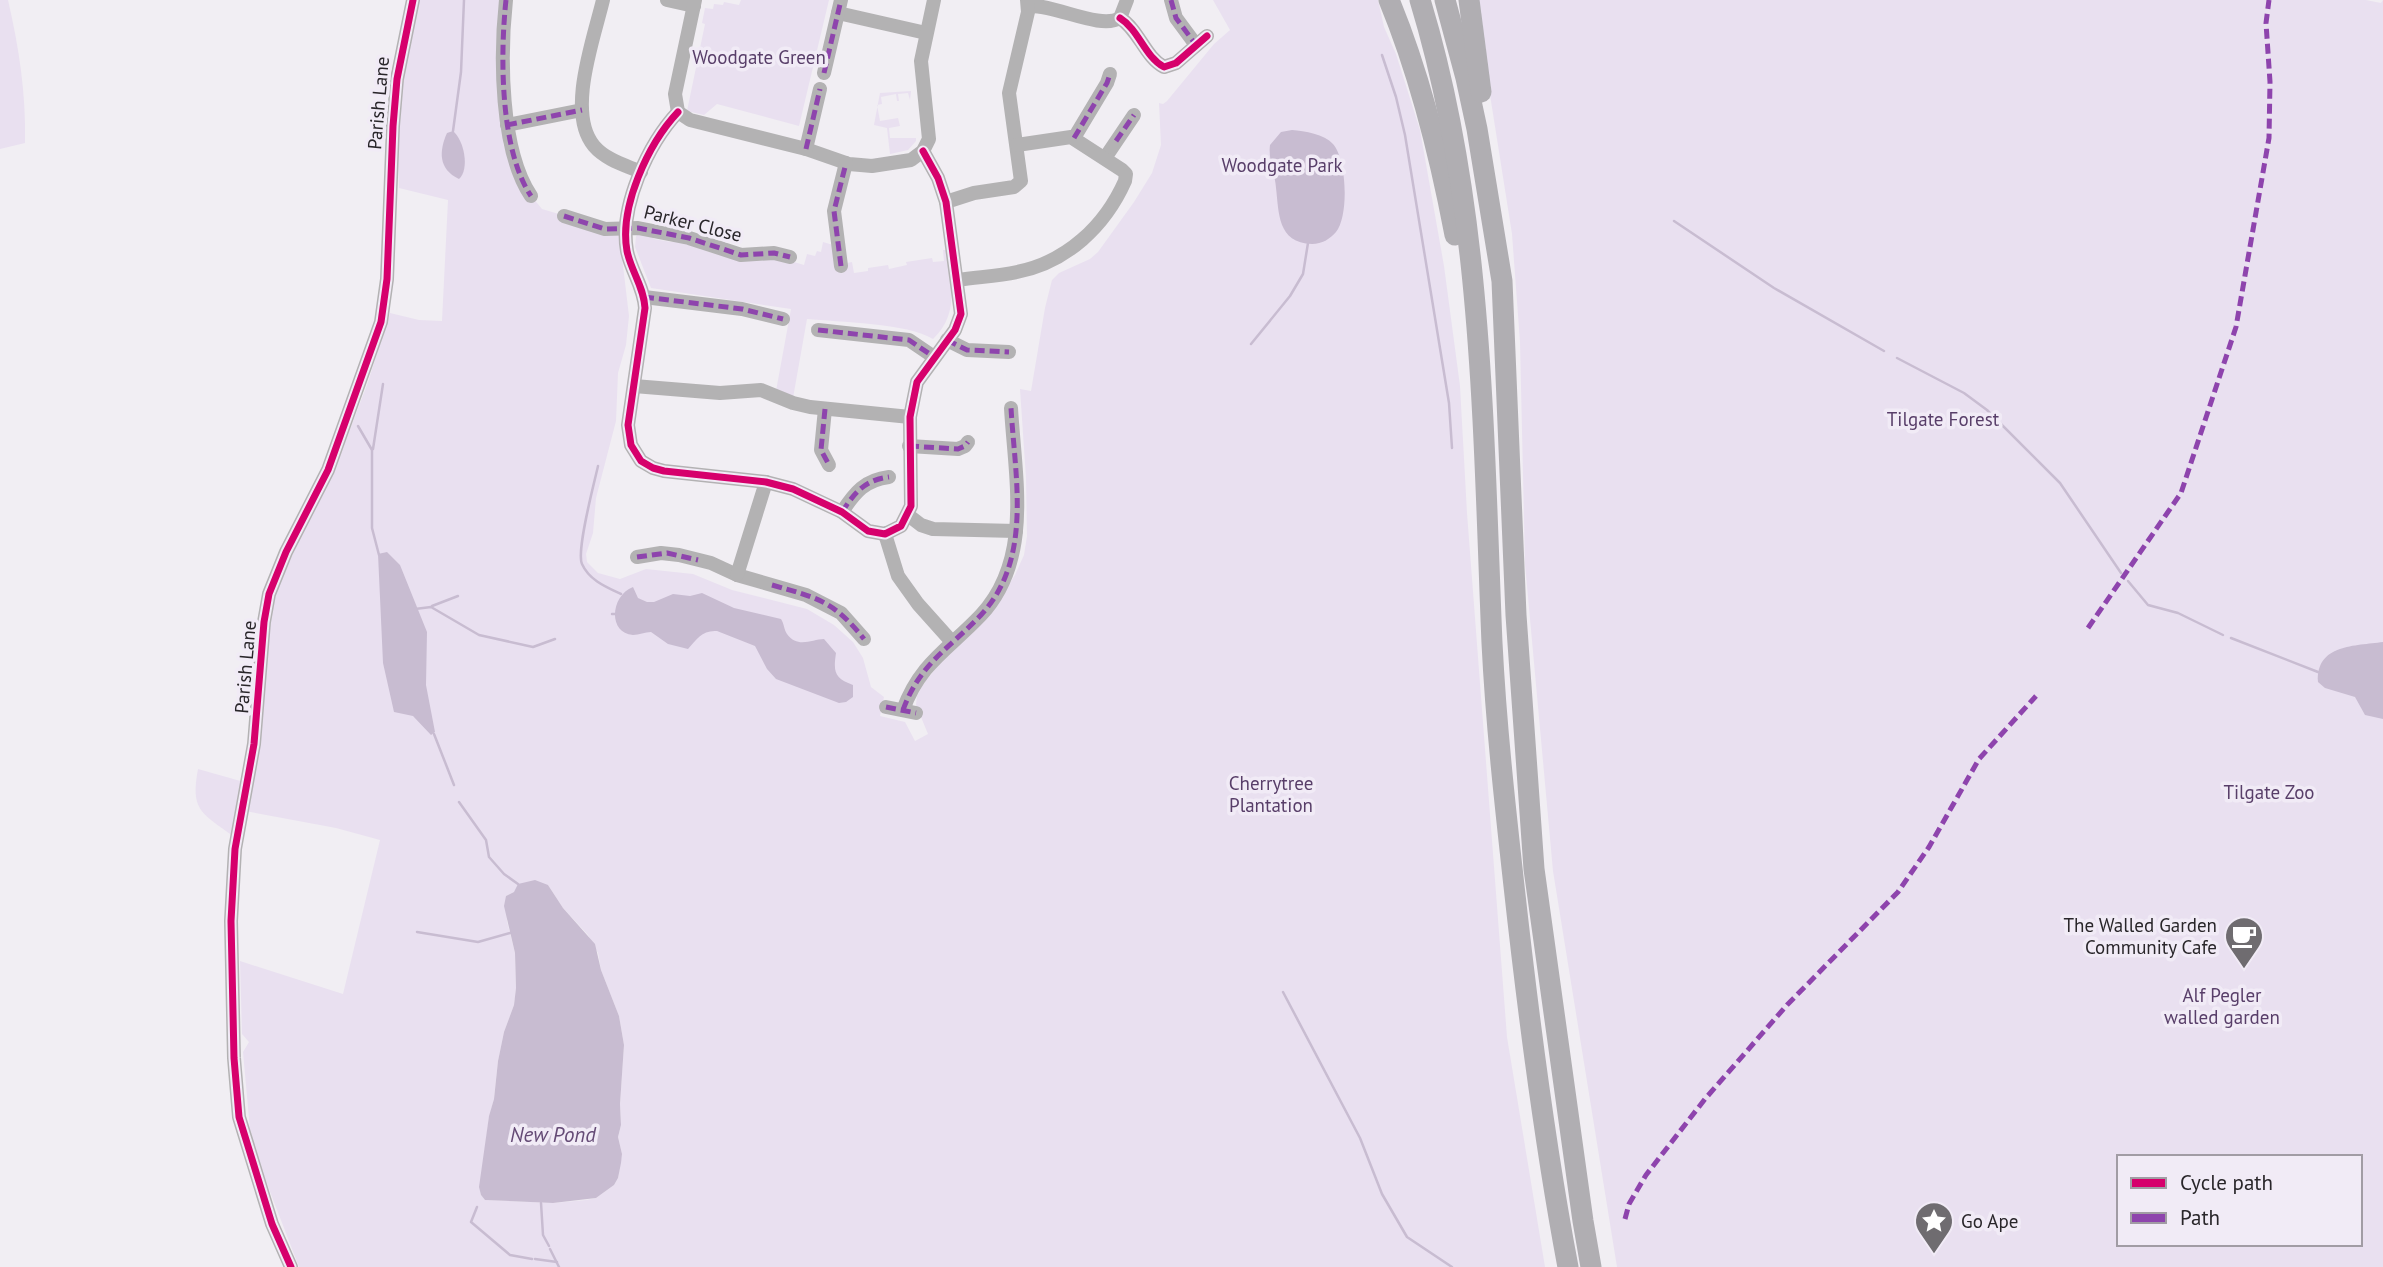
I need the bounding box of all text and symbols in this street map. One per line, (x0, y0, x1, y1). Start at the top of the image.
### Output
park label: Woodgate Green (692, 45, 826, 69)
street label: Parish Lane (362, 55, 394, 151)
park label: Woodgate Park (1221, 153, 1343, 177)
street label: Parker Close (642, 199, 744, 247)
park label: Tilgate Forest (1887, 407, 2000, 431)
street label: Parish Lane (229, 619, 261, 715)
park label: Cherrytree Plantation (1229, 771, 1313, 817)
park label: Tilgate Zoo (2223, 780, 2315, 804)
place label: The Walled Garden Community Cafe (2063, 913, 2217, 959)
cafe icon: The Walled Garden Community Cafe (2223, 915, 2265, 970)
park label: Alf Pegler walled garden (2164, 983, 2280, 1029)
water label: New Pond (510, 1121, 597, 1148)
legend (2117, 1155, 2362, 1246)
text: Cycle path (2180, 1169, 2273, 1196)
place icon: Go Ape (1913, 1200, 1955, 1255)
text: Path (2180, 1204, 2220, 1231)
place label: Go Ape (1961, 1209, 2018, 1233)

